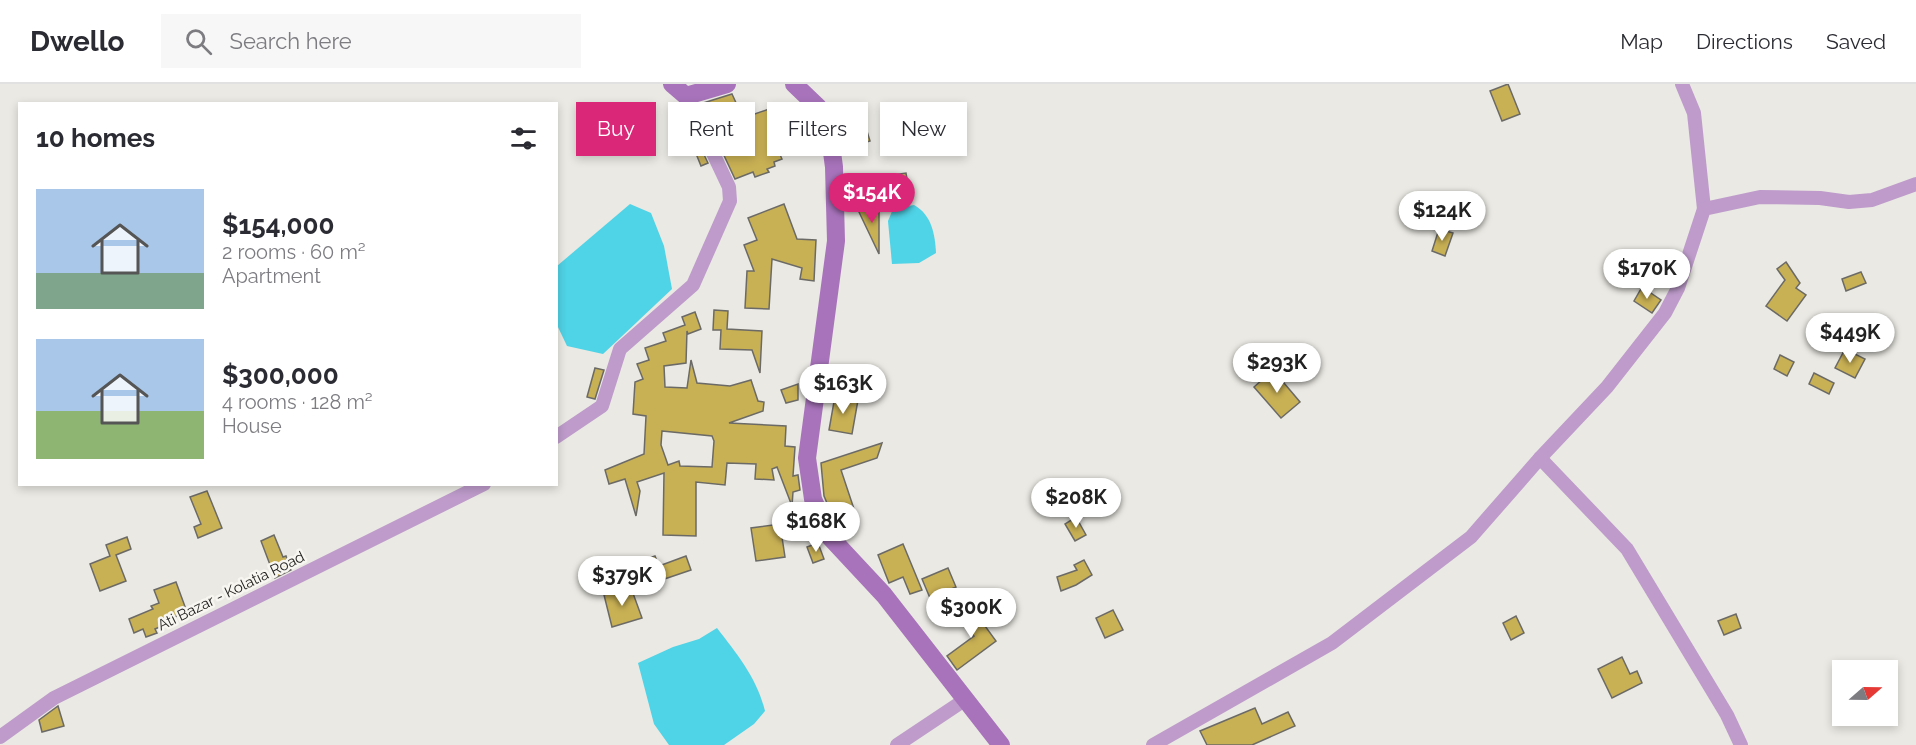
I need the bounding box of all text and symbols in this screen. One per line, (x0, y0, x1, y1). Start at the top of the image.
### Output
search box (161, 14, 581, 68)
text: Dwello (30, 25, 125, 58)
icon: search (182, 25, 215, 58)
text: Search here (230, 28, 352, 54)
text: Map (1620, 29, 1663, 54)
text: Directions (1696, 29, 1793, 54)
text: Saved (1826, 29, 1886, 54)
chip: Buy (576, 102, 656, 156)
chip: Rent (668, 102, 755, 156)
chip: Filters (767, 102, 868, 156)
chip: New (880, 102, 967, 156)
icon: filters (507, 122, 540, 155)
text: 10 homes (36, 123, 155, 153)
pin: $154K (830, 173, 914, 224)
text: $154K (843, 180, 901, 204)
pin: $124K (1400, 191, 1484, 242)
text: $124K (1413, 198, 1471, 222)
text: $154,000 (222, 210, 335, 240)
icon: home (84, 213, 156, 285)
text: 2 rooms · 60 m² (222, 240, 366, 264)
pin: $170K (1605, 249, 1689, 300)
text: $170K (1617, 256, 1677, 280)
text: Apartment (222, 264, 321, 288)
pin: $449K (1808, 313, 1892, 364)
text: $449K (1820, 320, 1880, 344)
pin: $293K (1235, 343, 1319, 394)
text: $293K (1247, 350, 1307, 374)
text: $300,000 (222, 360, 339, 390)
icon: home (84, 363, 156, 435)
pin: $163K (801, 364, 885, 415)
text: $163K (813, 371, 873, 395)
text: 4 rooms · 128 m² (222, 390, 373, 414)
text: House (222, 414, 282, 438)
pin: $208K (1034, 478, 1118, 529)
text: $208K (1045, 485, 1107, 509)
pin: $168K (774, 502, 858, 553)
text: $168K (786, 509, 846, 533)
street label: Ati Bazar - Kolatia Road (155, 548, 307, 634)
pin: $379K (580, 556, 664, 607)
text: $379K (592, 563, 652, 587)
pin: $300K (929, 588, 1013, 639)
text: $300K (940, 595, 1002, 619)
north arrow (1832, 660, 1898, 726)
map controls (1832, 660, 1898, 726)

